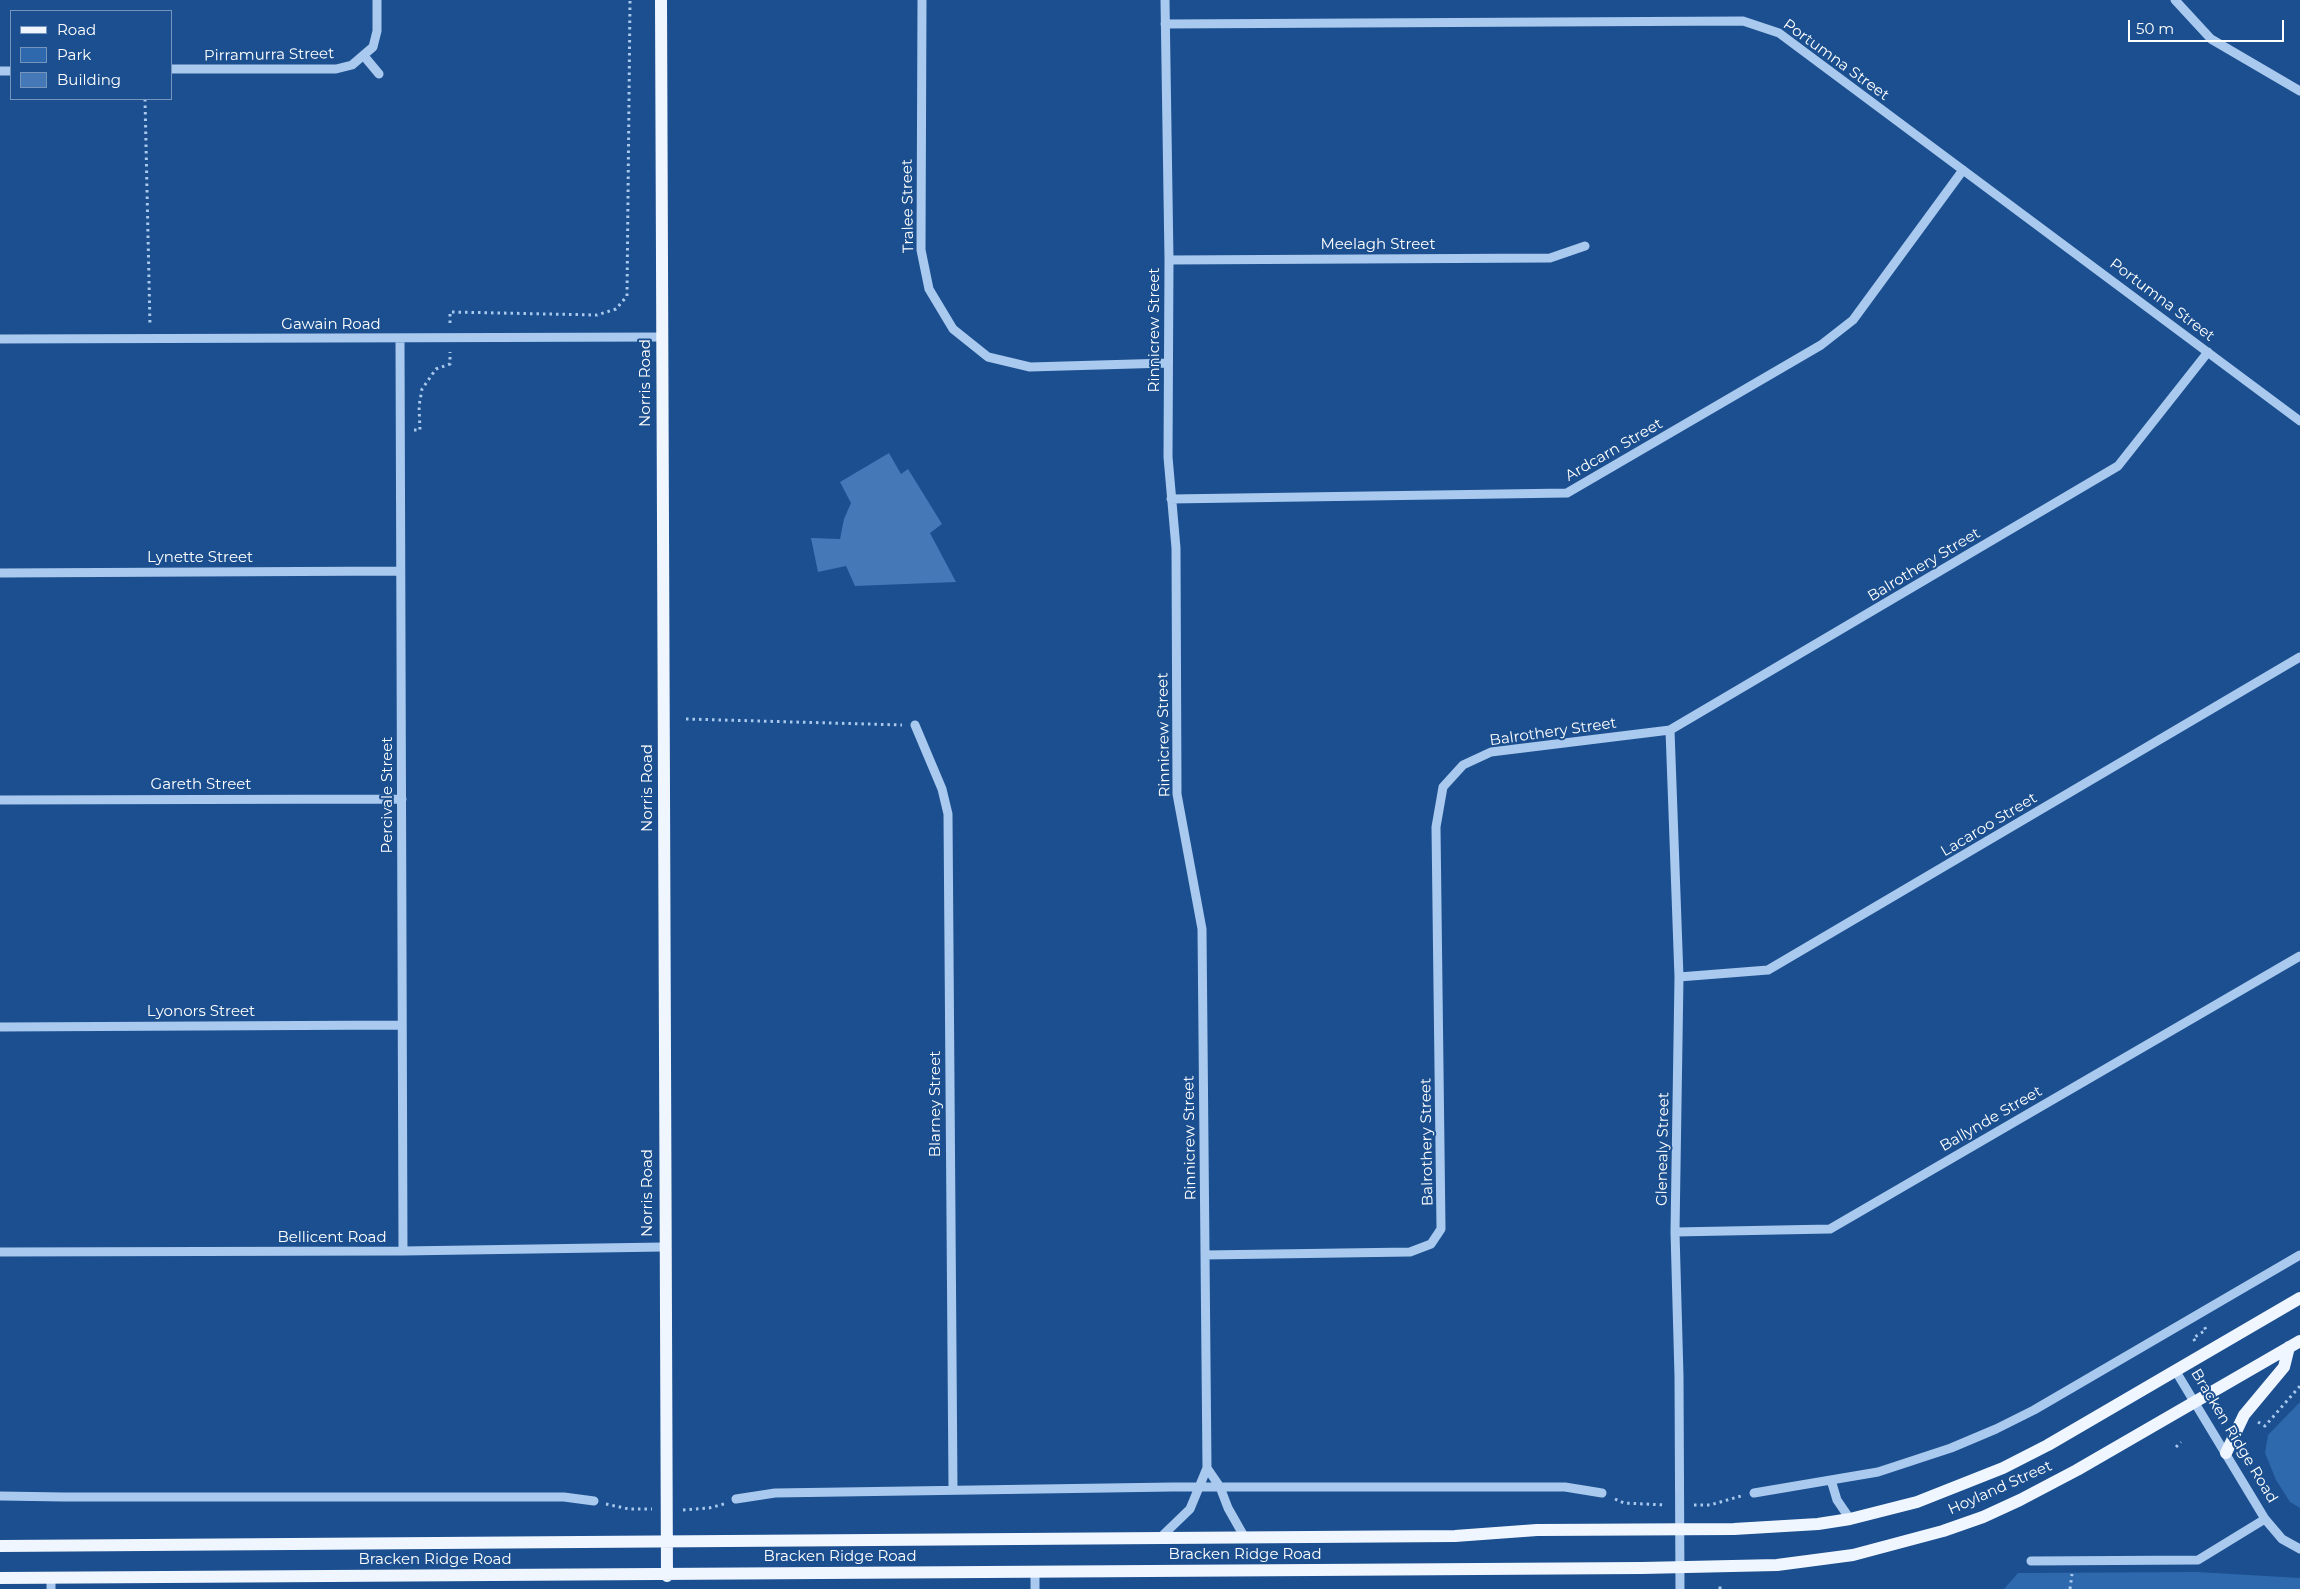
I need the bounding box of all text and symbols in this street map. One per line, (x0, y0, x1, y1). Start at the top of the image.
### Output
legend (10, 10, 172, 100)
scale bar (2130, 10, 2286, 42)
street label: Portumna Street (1780, 16, 1892, 104)
text: 50 m (2136, 19, 2174, 38)
text: Road (57, 20, 96, 39)
text: Park (57, 45, 91, 64)
street label: Pirramurra Street (204, 45, 334, 65)
text: Building (57, 70, 121, 89)
street label: Tralee Street (898, 159, 918, 253)
street label: Meelagh Street (1320, 236, 1436, 254)
street label: Portumna Street (2106, 255, 2218, 345)
street label: Rinnicrew Street (1146, 268, 1164, 392)
street label: Gawain Road (281, 316, 381, 334)
street label: Norris Road (637, 339, 655, 427)
street label: Ardcarn Street (1562, 415, 1666, 485)
street label: Balrothery Street (1864, 524, 1984, 606)
street label: Lynette Street (147, 549, 253, 567)
street label: Rinnicrew Street (1154, 672, 1174, 798)
street label: Balrothery Street (1488, 714, 1618, 750)
street label: Percivale Street (379, 737, 397, 853)
street label: Norris Road (639, 744, 657, 832)
street label: Gareth Street (151, 776, 251, 794)
street label: Lacaroo Street (1938, 789, 2040, 861)
street label: Lyonors Street (147, 1003, 255, 1021)
street label: Blarney Street (927, 1051, 945, 1157)
street label: Rinnicrew Street (1180, 1075, 1200, 1201)
street label: Balrothery Street (1417, 1078, 1437, 1206)
street label: Ballynde Street (1937, 1082, 2045, 1156)
street label: Glenealy Street (1653, 1092, 1673, 1206)
street label: Norris Road (639, 1149, 657, 1237)
street label: Bellicent Road (277, 1229, 387, 1247)
street label: Bracken Ridge Road (2187, 1366, 2281, 1506)
street label: Hoyland Street (1945, 1457, 2055, 1519)
street label: Bracken Ridge Road (1168, 1546, 1322, 1564)
street label: Bracken Ridge Road (763, 1548, 917, 1566)
street label: Bracken Ridge Road (358, 1551, 512, 1569)

